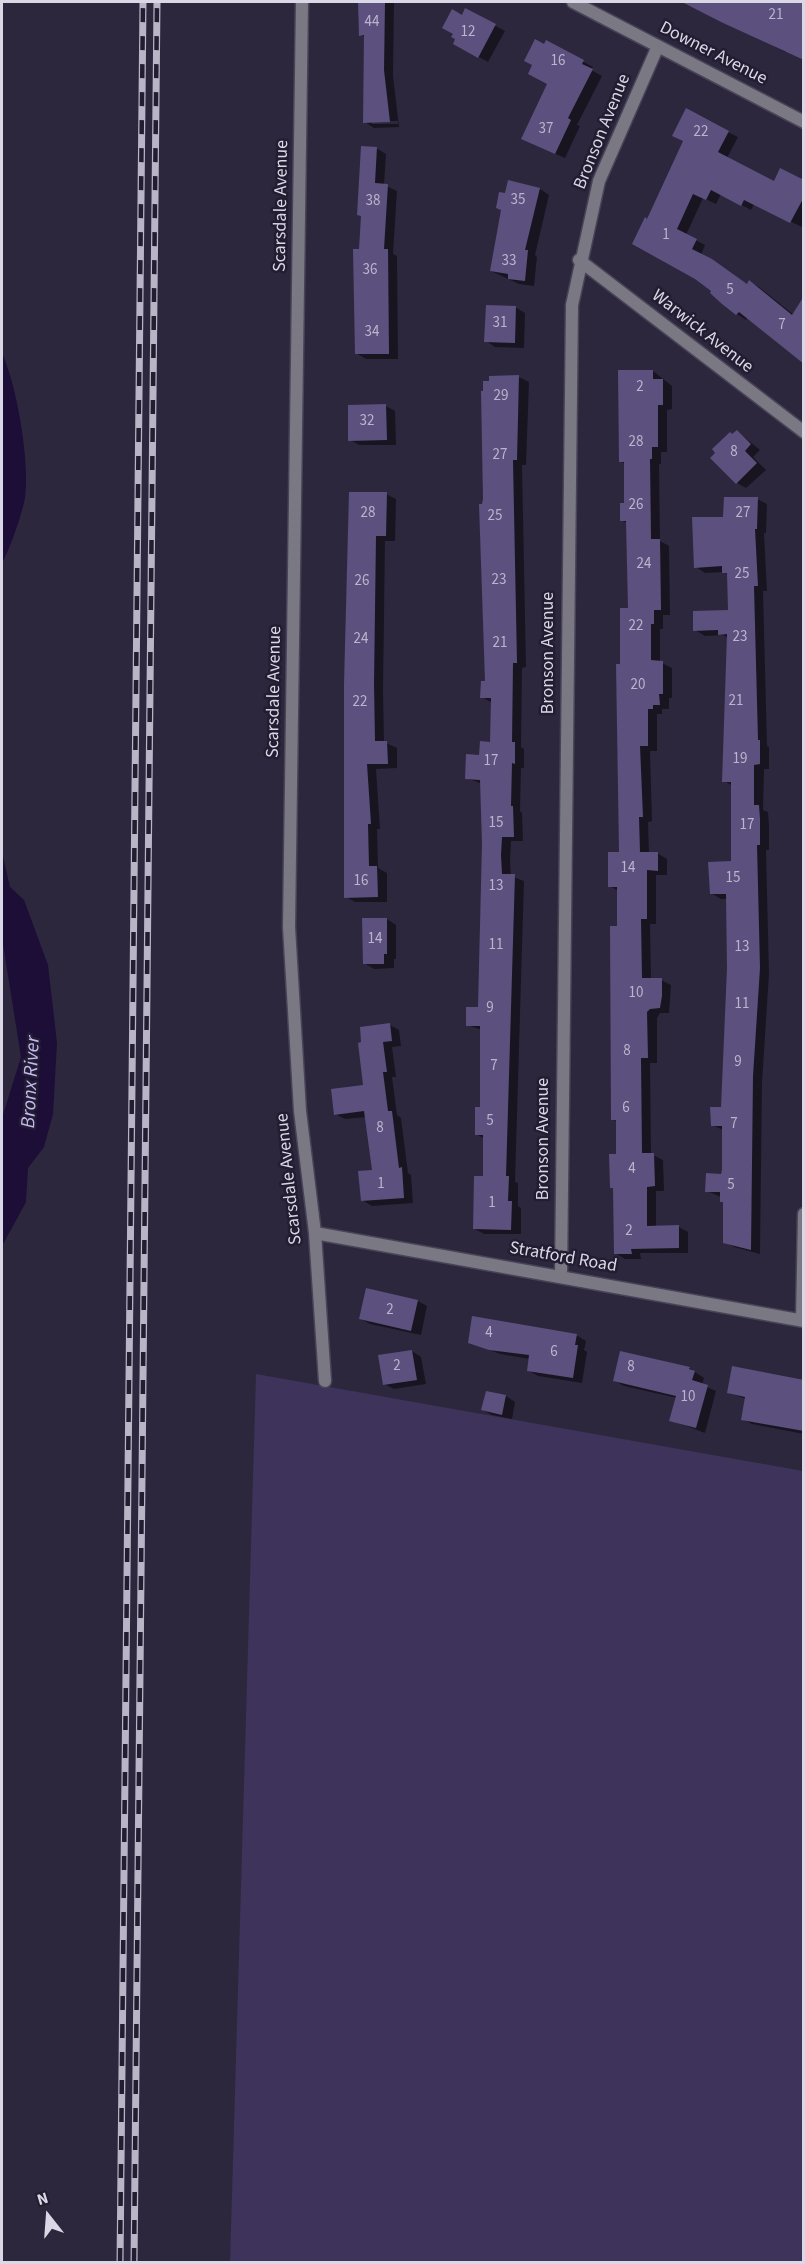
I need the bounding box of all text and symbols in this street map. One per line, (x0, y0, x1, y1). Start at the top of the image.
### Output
house number: 21 (769, 7, 783, 25)
house number: 44 (365, 14, 379, 32)
street label: Downer Avenue (656, 18, 770, 90)
house number: 12 (461, 24, 475, 42)
house number: 16 (551, 53, 565, 71)
street label: Bronson Avenue (570, 71, 636, 193)
house number: 37 (539, 121, 553, 139)
house number: 22 (694, 124, 708, 142)
street label: Scarsdale Avenue (270, 140, 294, 272)
house number: 35 (511, 192, 525, 210)
house number: 38 (366, 193, 380, 211)
house number: 1 (662, 227, 670, 245)
house number: 33 (502, 253, 516, 271)
house number: 36 (363, 262, 377, 280)
house number: 5 (726, 282, 734, 300)
street label: Warwick Avenue (647, 286, 757, 378)
house number: 31 (493, 315, 507, 333)
house number: 7 (778, 317, 786, 335)
house number: 34 (365, 324, 379, 342)
house number: 2 (636, 379, 644, 397)
house number: 29 (494, 388, 508, 406)
house number: 32 (360, 413, 374, 431)
house number: 28 (629, 434, 643, 452)
house number: 8 (730, 444, 738, 462)
house number: 27 (493, 447, 507, 465)
house number: 26 (629, 497, 643, 515)
house number: 28 (361, 505, 375, 523)
house number: 27 (736, 505, 750, 523)
house number: 25 (488, 508, 502, 526)
house number: 24 (637, 556, 651, 574)
house number: 25 (735, 566, 749, 584)
house number: 23 (492, 572, 506, 590)
house number: 26 (355, 573, 369, 591)
street label: Bronson Avenue (538, 592, 560, 714)
house number: 22 (629, 618, 643, 636)
street label: Scarsdale Avenue (263, 626, 287, 758)
house number: 23 (733, 629, 747, 647)
house number: 24 (354, 631, 368, 649)
house number: 21 (493, 635, 507, 653)
house number: 20 (631, 677, 645, 695)
house number: 21 (729, 693, 743, 711)
house number: 22 (353, 694, 367, 712)
house number: 19 (733, 751, 747, 769)
house number: 17 (484, 753, 498, 771)
house number: 15 (489, 815, 503, 833)
house number: 17 (740, 817, 754, 835)
house number: 14 (621, 860, 635, 878)
house number: 15 (726, 870, 740, 888)
house number: 16 (354, 873, 368, 891)
house number: 13 (489, 878, 503, 896)
house number: 14 (368, 931, 382, 949)
house number: 11 (489, 937, 503, 955)
house number: 13 (735, 939, 749, 957)
house number: 10 (629, 985, 643, 1003)
house number: 11 (735, 996, 749, 1014)
house number: 9 (486, 1000, 494, 1018)
water label: Bronx River (18, 1035, 46, 1129)
house number: 8 (623, 1043, 631, 1061)
house number: 9 (734, 1054, 742, 1072)
house number: 7 (490, 1058, 498, 1076)
street label: Bronson Avenue (533, 1078, 555, 1200)
house number: 6 (622, 1100, 630, 1118)
street label: Scarsdale Avenue (272, 1112, 308, 1246)
house number: 5 (486, 1113, 494, 1131)
house number: 7 (730, 1116, 738, 1134)
house number: 8 (376, 1120, 384, 1138)
house number: 4 (628, 1161, 636, 1179)
house number: 1 (377, 1176, 385, 1194)
house number: 5 (727, 1177, 735, 1195)
house number: 1 (488, 1195, 496, 1213)
house number: 2 (625, 1223, 633, 1241)
street label: Stratford Road (507, 1238, 619, 1278)
house number: 2 (386, 1302, 394, 1320)
house number: 4 (485, 1325, 493, 1343)
house number: 6 (550, 1344, 558, 1362)
house number: 2 (393, 1358, 401, 1376)
house number: 8 (627, 1359, 635, 1377)
house number: 10 (681, 1389, 695, 1407)
north arrow (18, 2186, 78, 2246)
text: N (34, 2187, 51, 2211)

